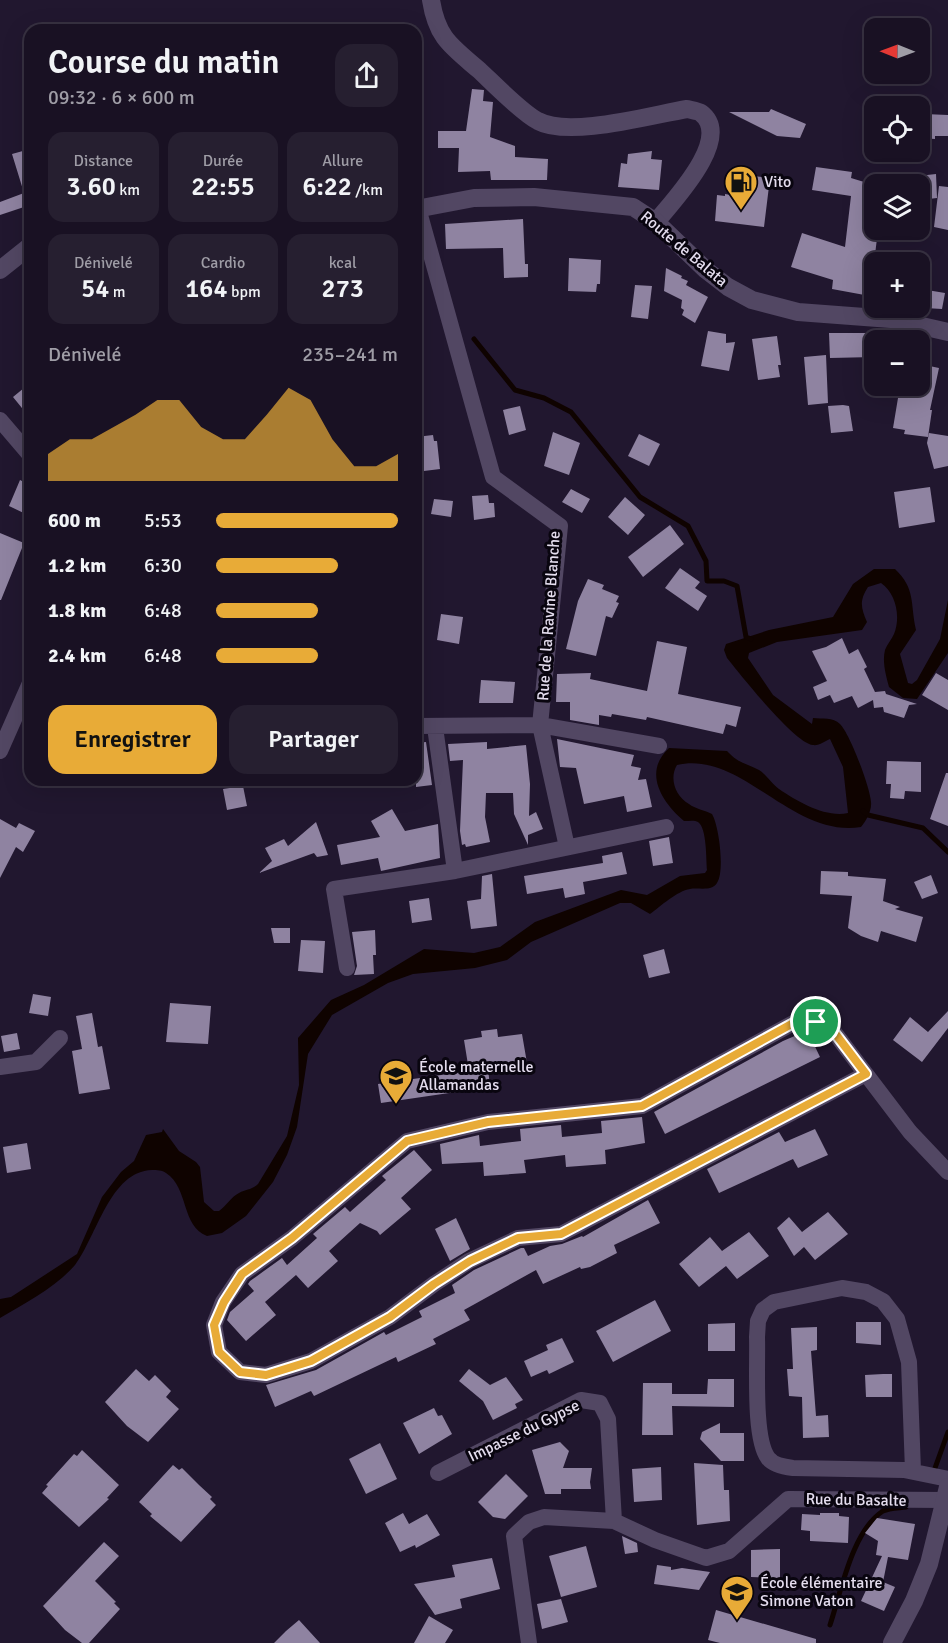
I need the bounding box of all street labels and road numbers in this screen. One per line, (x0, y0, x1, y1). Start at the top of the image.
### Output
street label: Route de Balata (636, 207, 732, 291)
street label: Rue de la Ravine Blanche (533, 530, 565, 702)
street label: Impasse du Gypse (465, 1395, 583, 1467)
street label: Rue du Basalte (805, 1489, 907, 1511)

